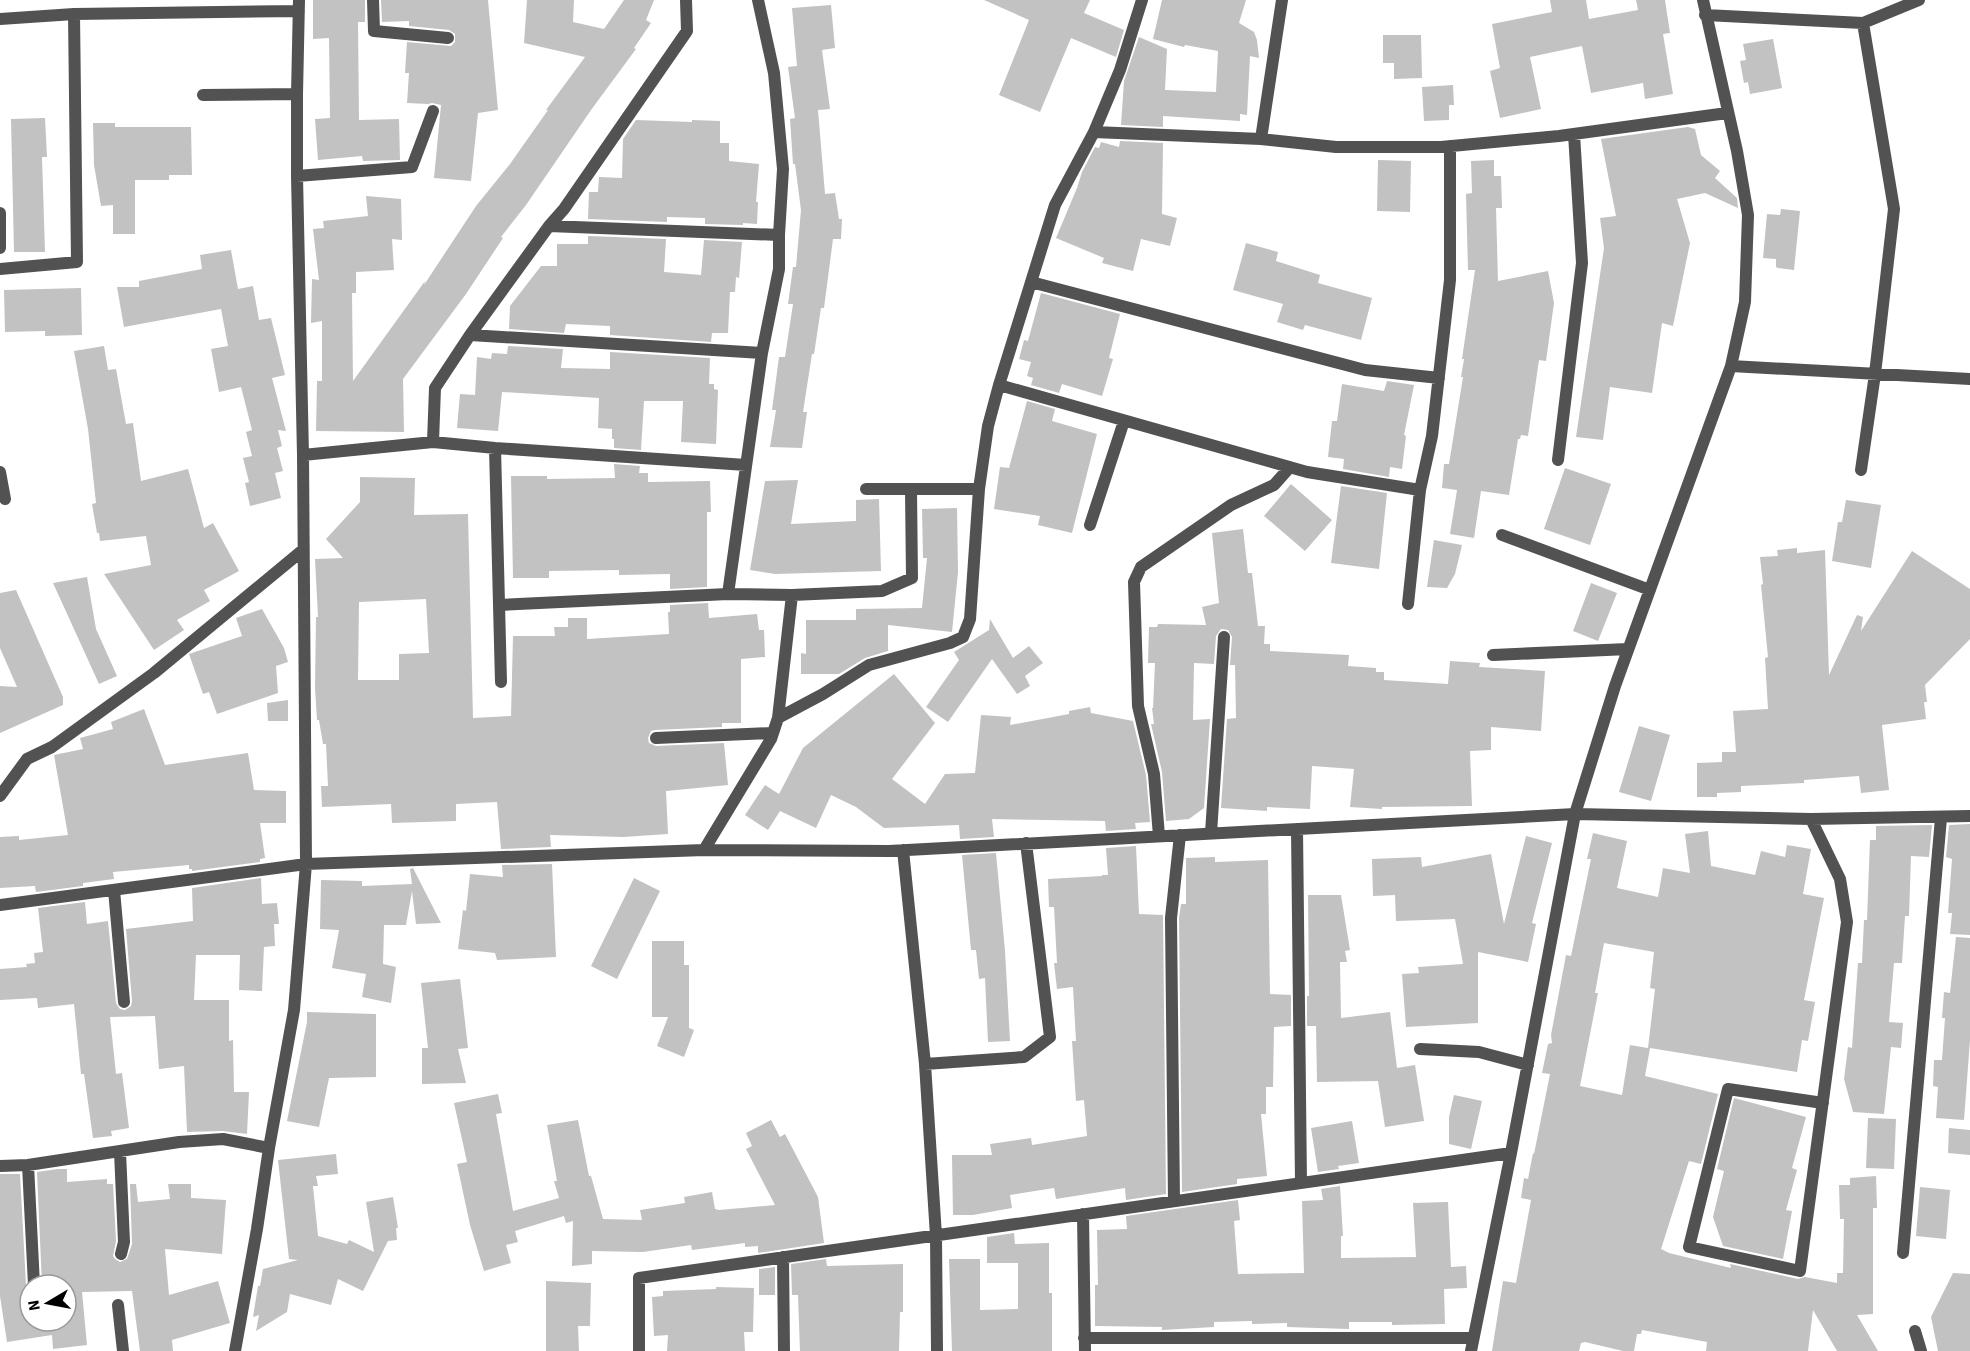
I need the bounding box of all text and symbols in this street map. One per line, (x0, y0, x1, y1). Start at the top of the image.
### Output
north arrow (18, 1273, 78, 1333)
text: N (22, 1298, 46, 1313)

